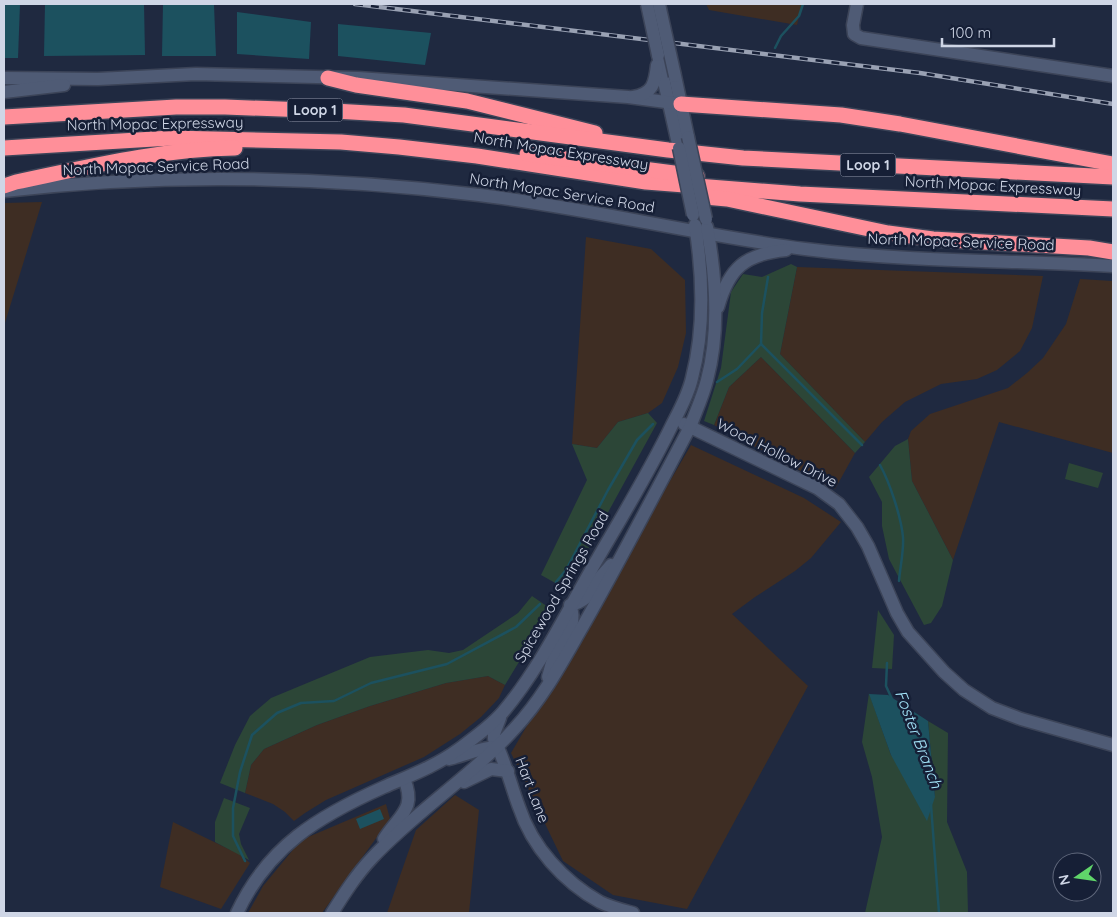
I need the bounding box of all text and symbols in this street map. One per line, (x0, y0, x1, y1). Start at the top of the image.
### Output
scale bar (942, 15, 1054, 47)
text: 100 m (950, 23, 991, 42)
road number: Loop 1 (288, 98, 342, 122)
street label: North Mopac Expressway (66, 112, 244, 135)
street label: North Mopac Expressway (472, 127, 650, 174)
street label: North Mopac Service Road (62, 154, 250, 179)
road number: Loop 1 (840, 154, 896, 176)
street label: North Mopac Service Road (468, 168, 656, 217)
street label: North Mopac Expressway (904, 171, 1082, 200)
street label: North Mopac Service Road (867, 229, 1055, 254)
street label: Wood Hollow Drive (714, 414, 841, 491)
street label: Spicewood Springs Road (510, 507, 613, 666)
water label: Foster Branch (891, 687, 947, 792)
street label: Hart Lane (511, 754, 554, 825)
north arrow (1052, 852, 1102, 902)
text: N (1054, 873, 1074, 887)

